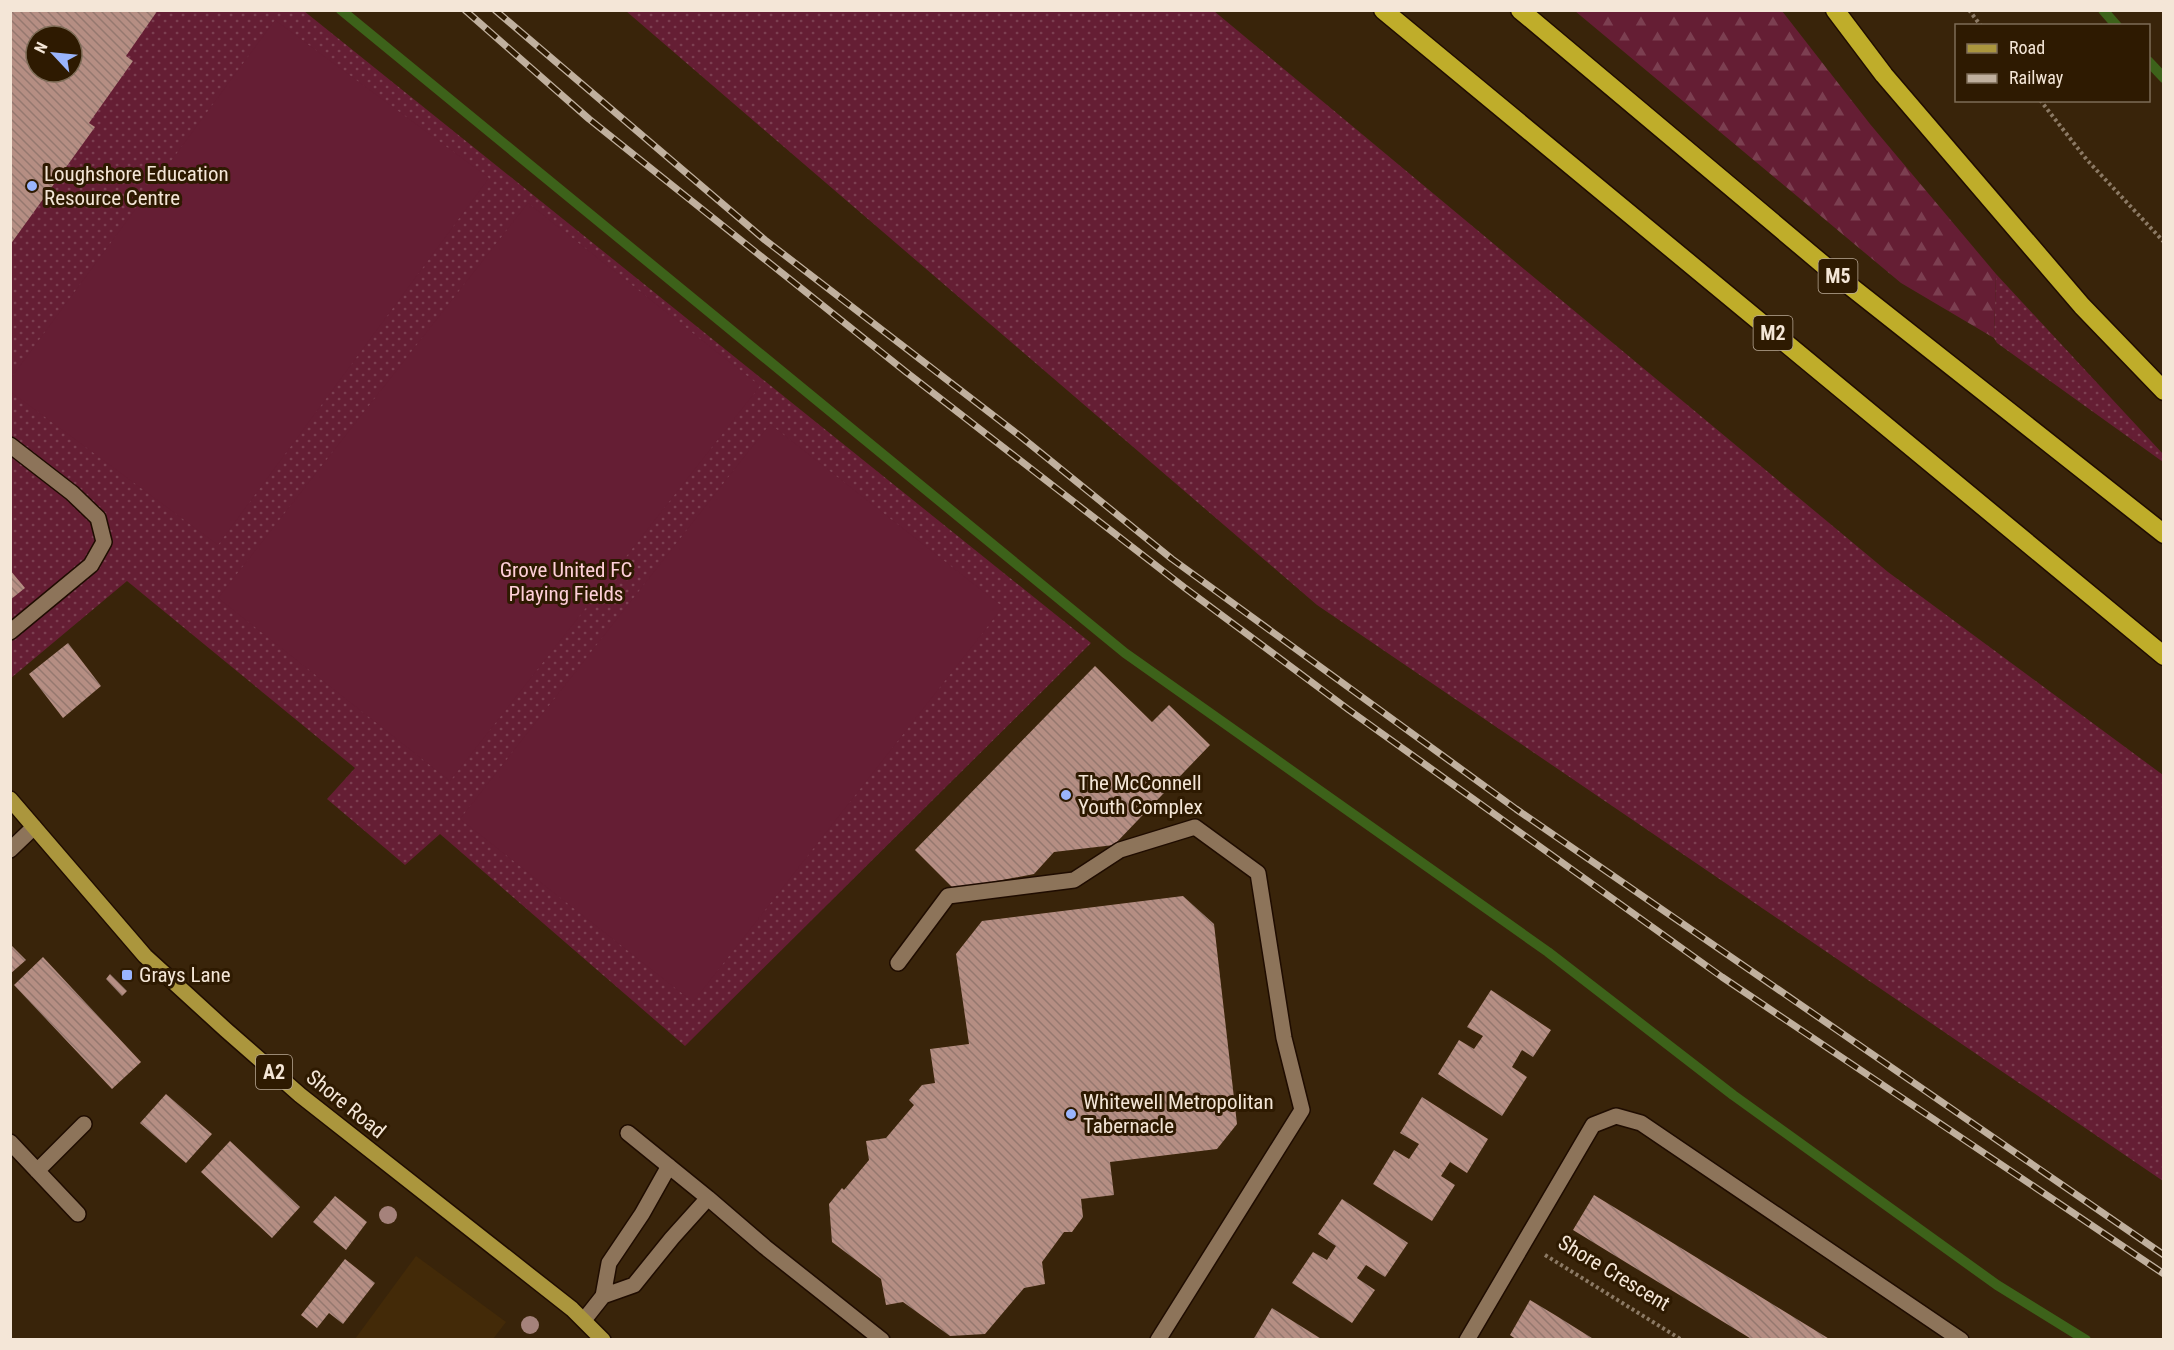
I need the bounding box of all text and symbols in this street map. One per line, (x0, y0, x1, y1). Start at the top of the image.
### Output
north arrow (24, 24, 84, 84)
legend (1955, 24, 2150, 102)
text: Road (2009, 37, 2045, 58)
text: N (30, 39, 52, 56)
text: Railway (2009, 67, 2064, 88)
place label: Loughshore Education Resource Centre (44, 162, 229, 210)
marker: Loughshore Education Resource Centre (25, 179, 39, 193)
road number: M5 (1818, 259, 1858, 293)
road number: M2 (1754, 316, 1792, 350)
park label: Grove United FC Playing Fields (500, 558, 632, 606)
place label: The McConnell Youth Complex (1078, 771, 1203, 819)
marker: The McConnell Youth Complex (1059, 788, 1073, 802)
place label: Grays Lane (139, 963, 231, 987)
marker: Grays Lane (120, 968, 134, 982)
road number: A2 (256, 1055, 292, 1089)
street label: Shore Road (302, 1065, 390, 1143)
place label: Whitewell Metropolitan Tabernacle (1083, 1090, 1274, 1138)
marker: Whitewell Metropolitan Tabernacle (1064, 1107, 1078, 1121)
street label: Shore Crescent (1554, 1230, 1674, 1316)

